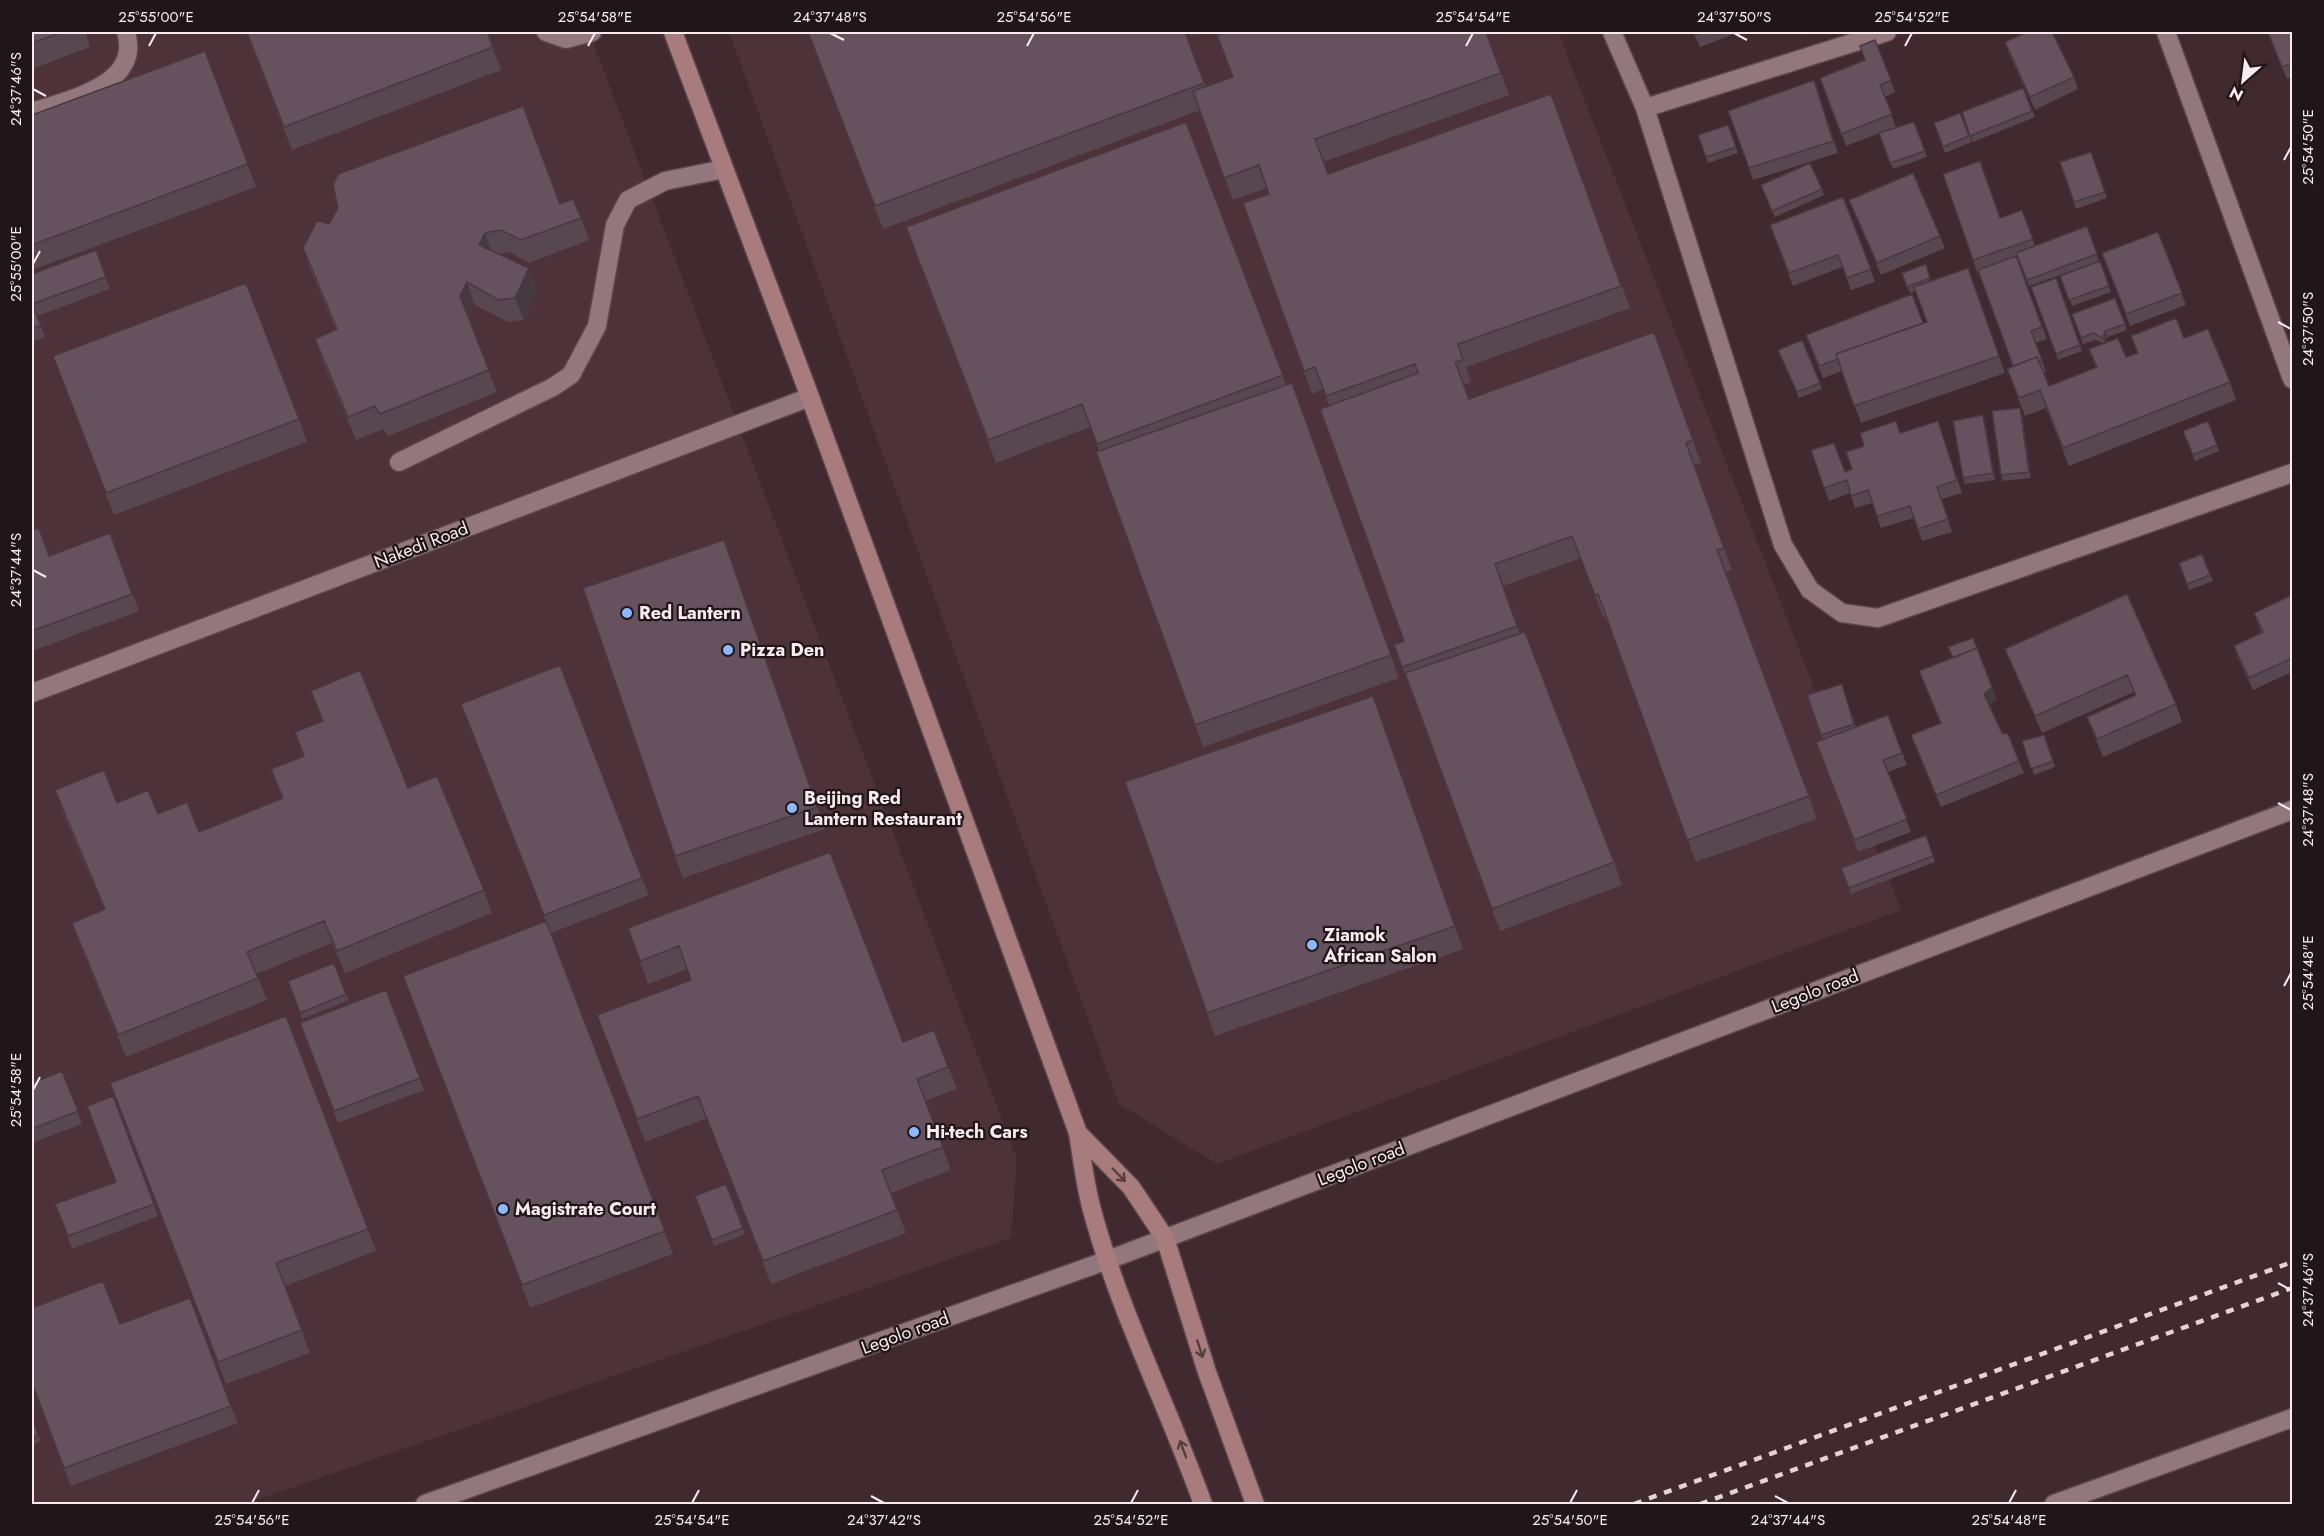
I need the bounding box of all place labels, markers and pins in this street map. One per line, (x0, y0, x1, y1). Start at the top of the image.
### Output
place label: Red Lantern (639, 600, 741, 626)
marker: Red Lantern (620, 606, 634, 620)
place label: Pizza Den (740, 637, 824, 663)
marker: Pizza Den (721, 643, 735, 657)
place label: Beijing Red Lantern Restaurant (804, 785, 962, 832)
marker: Beijing Red Lantern Restaurant (785, 801, 799, 815)
place label: Ziamok African Salon (1323, 922, 1437, 969)
marker: Ziamok African Salon (1305, 938, 1319, 952)
place label: Hi-tech Cars (926, 1119, 1028, 1145)
marker: Hi-tech Cars (907, 1125, 921, 1139)
place label: Magistrate Court (515, 1196, 656, 1222)
marker: Magistrate Court (496, 1202, 510, 1216)

